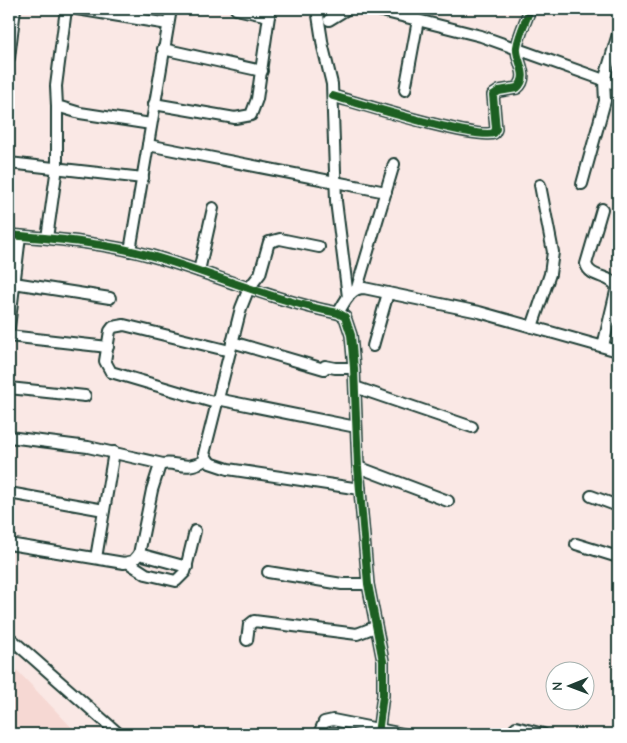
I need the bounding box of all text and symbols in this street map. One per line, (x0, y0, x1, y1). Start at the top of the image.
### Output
north arrow (544, 660, 594, 710)
text: N (549, 682, 566, 691)

